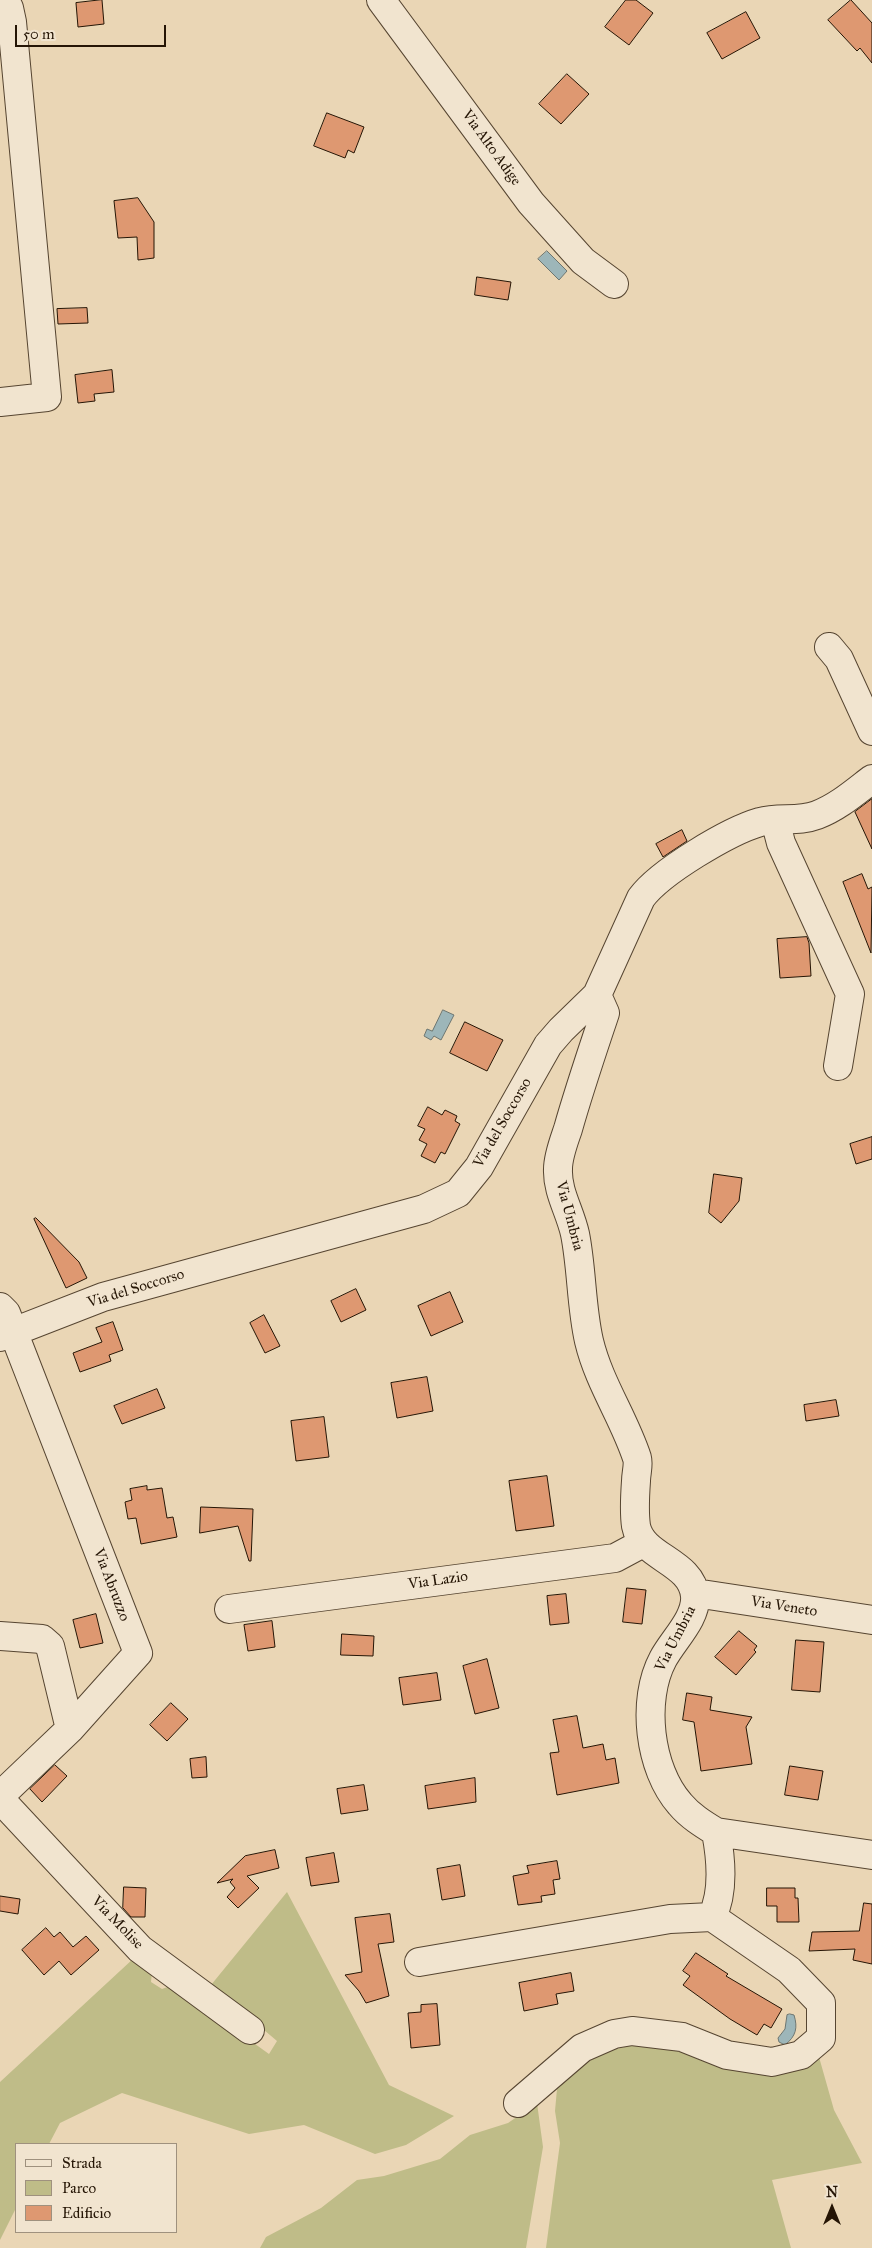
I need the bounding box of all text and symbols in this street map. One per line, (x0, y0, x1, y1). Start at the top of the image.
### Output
scale bar (18, 15, 169, 47)
text: 50 m (23, 25, 55, 43)
street label: Via Alto Adige (457, 107, 525, 189)
street label: Via del Soccorso (470, 1075, 536, 1171)
street label: Via Umbria (551, 1179, 587, 1253)
street label: Via del Soccorso (85, 1266, 187, 1312)
street label: Via Abruzzo (89, 1546, 133, 1624)
street label: Via Lazio (407, 1568, 469, 1594)
street label: Via Veneto (749, 1593, 819, 1621)
street label: Via Umbria (652, 1603, 700, 1675)
street label: Via Molise (87, 1893, 147, 1953)
legend (15, 2143, 178, 2233)
text: Strada (62, 2154, 102, 2172)
text: Parco (62, 2179, 96, 2197)
north arrow (807, 2183, 857, 2233)
text: N (826, 2184, 838, 2201)
text: Edificio (62, 2204, 111, 2222)

